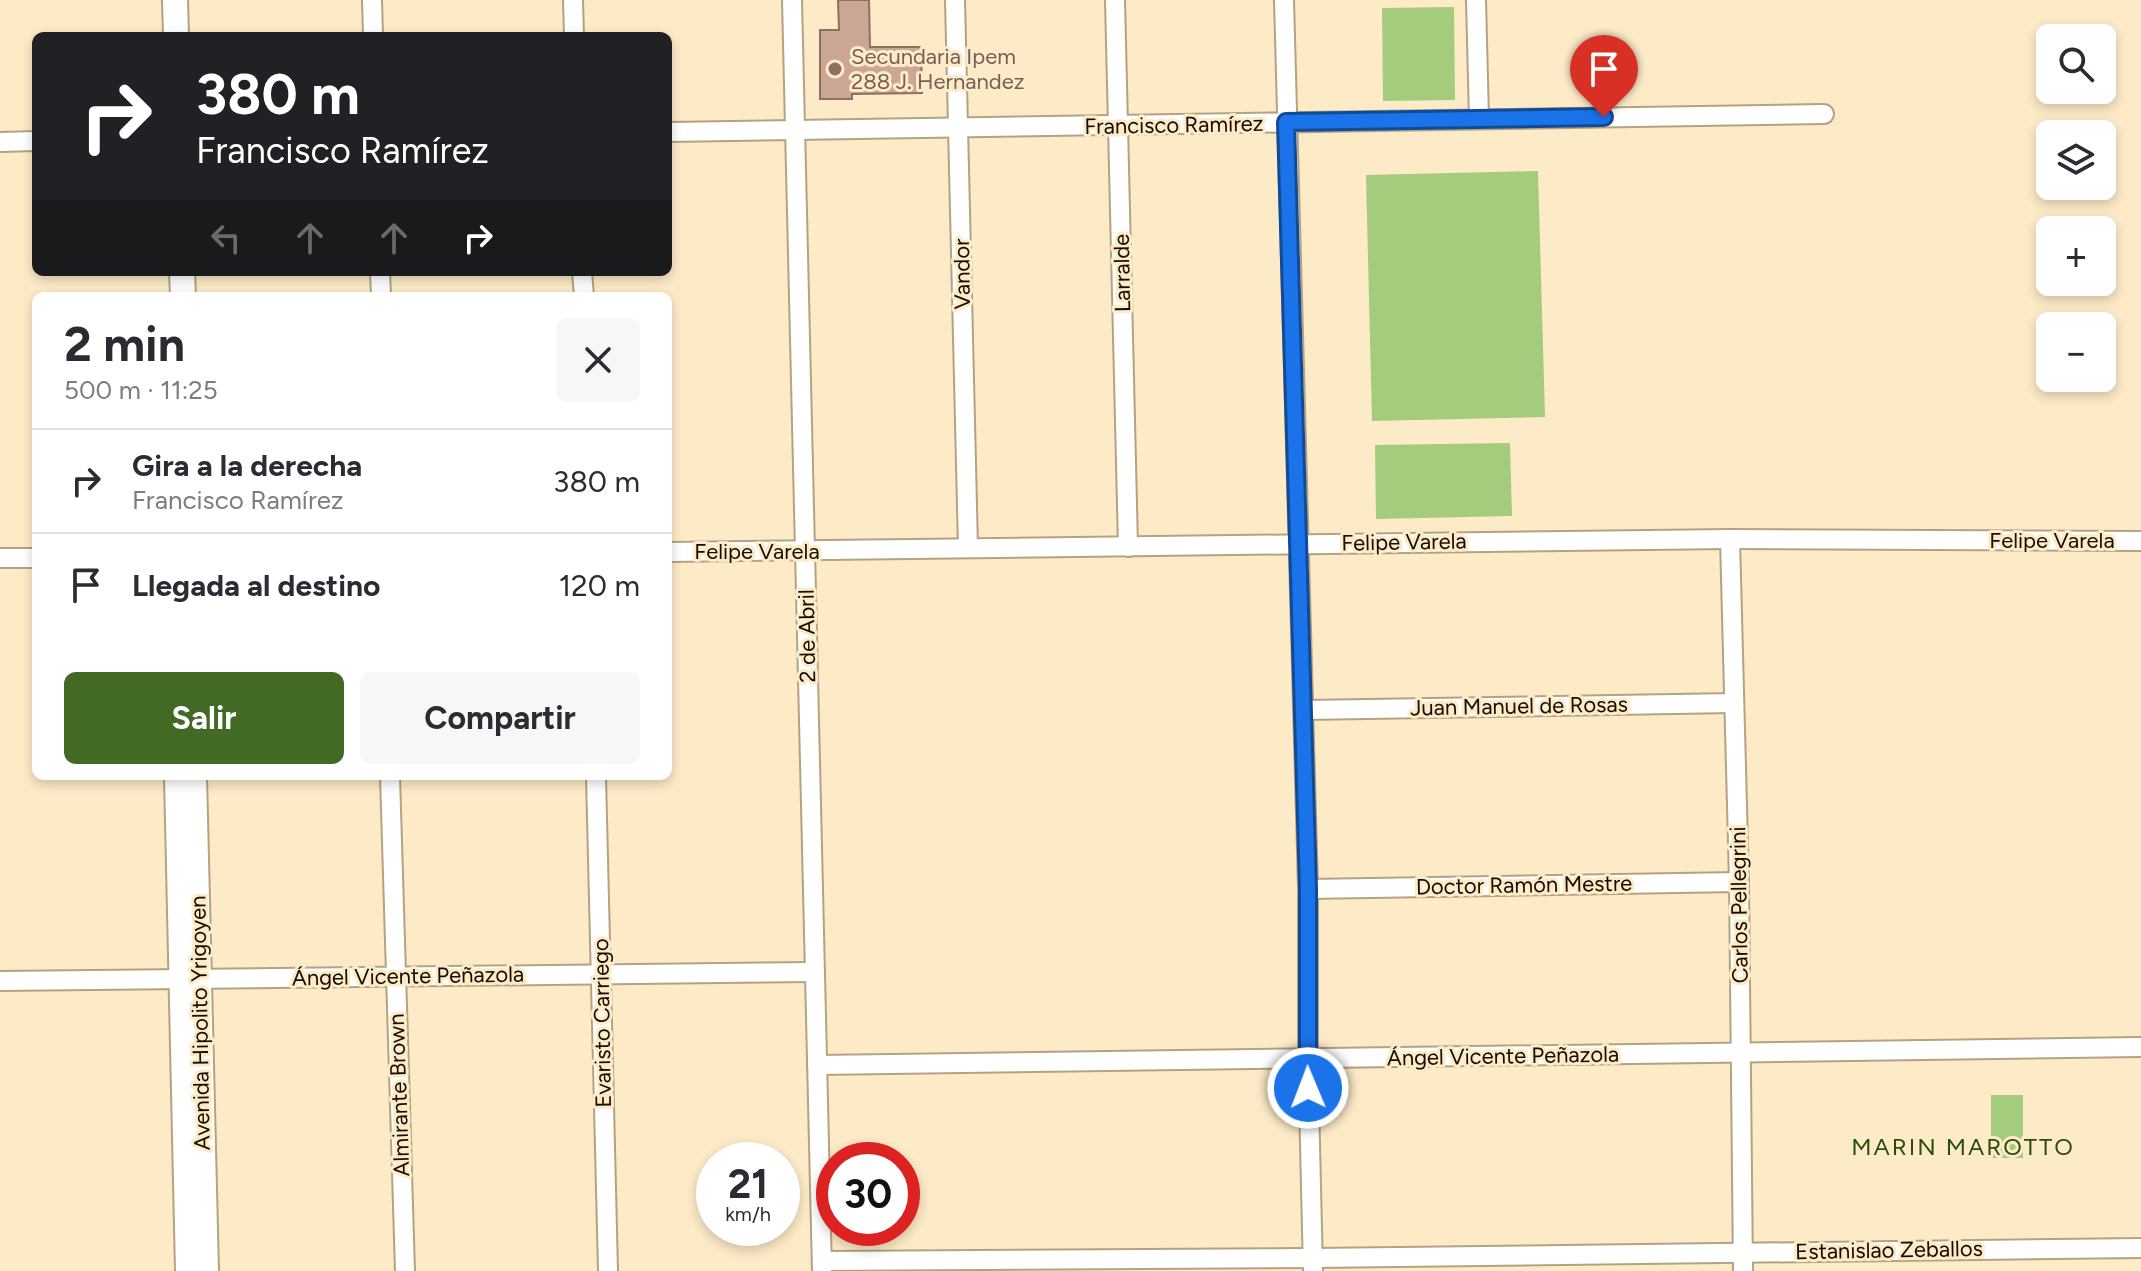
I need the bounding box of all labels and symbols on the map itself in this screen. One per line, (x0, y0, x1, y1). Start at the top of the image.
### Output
pin (1570, 35, 1638, 117)
place label: Secundaria Ipem 288 J. Hernandez (851, 43, 1025, 95)
marker: Secundaria Ipem 288 J. Hernandez (826, 60, 844, 78)
street label: Francisco Ramírez (1084, 110, 1264, 140)
street label: Larralde (1108, 234, 1136, 312)
street label: Vandor (948, 238, 976, 310)
street label: Felipe Varela (1341, 527, 1467, 557)
street label: Felipe Varela (1989, 527, 2115, 554)
street label: Felipe Varela (694, 538, 820, 565)
street label: 2 de Abril (793, 589, 821, 683)
street label: Juan Manuel de Rosas (1410, 691, 1628, 721)
street label: Carlos Pellegrini (1724, 826, 1754, 984)
street label: Doctor Ramón Mestre (1416, 870, 1632, 900)
street label: Avenida Hipolito Yrigoyen (184, 895, 216, 1151)
street label: Evaristo Carriego (587, 938, 617, 1108)
street label: Ángel Vicente Peñazola (292, 960, 524, 992)
street label: Almirante Brown (383, 1013, 415, 1177)
street label: Ángel Vicente Peñazola (1387, 1040, 1619, 1072)
position arrow (1266, 1046, 1350, 1130)
district label: MARIN MAROTTO (1851, 1132, 2075, 1161)
speed limit sign: 30 (816, 1142, 920, 1246)
street label: Estanislao Zeballos (1795, 1235, 1983, 1265)

